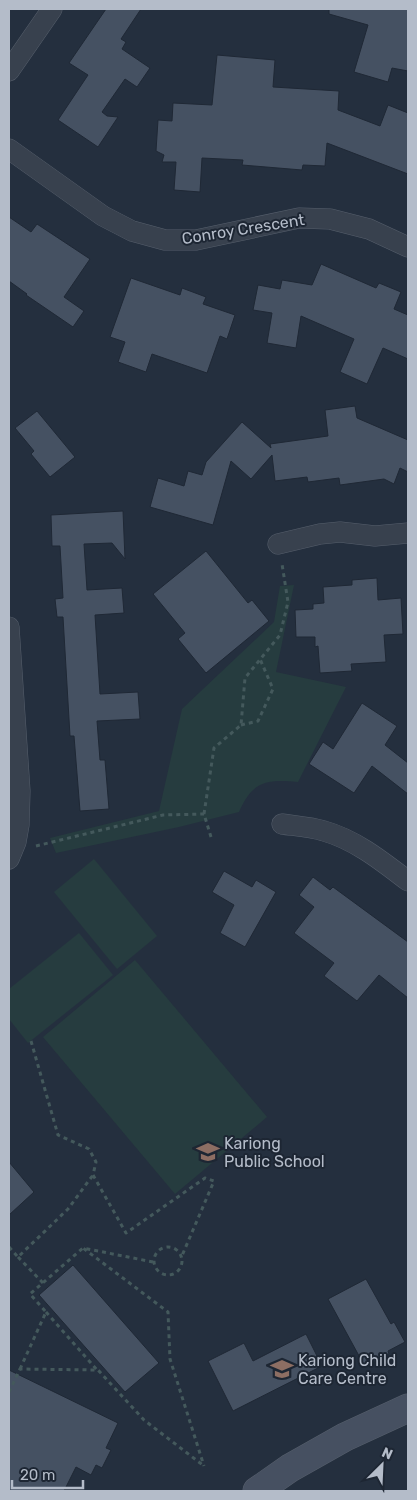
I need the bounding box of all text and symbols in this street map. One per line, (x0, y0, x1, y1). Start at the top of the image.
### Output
street label: Conroy Crescent (180, 210, 306, 248)
place label: Kariong Public School (224, 1134, 325, 1171)
school or university icon: Kariong Public School (195, 1139, 221, 1165)
place label: Kariong Child Care Centre (298, 1351, 396, 1388)
school or university icon: Kariong Child Care Centre (269, 1356, 295, 1382)
north arrow (357, 1440, 407, 1490)
text: N (379, 1444, 395, 1463)
scale bar (12, 1458, 84, 1490)
text: 20 m (20, 1466, 55, 1484)

